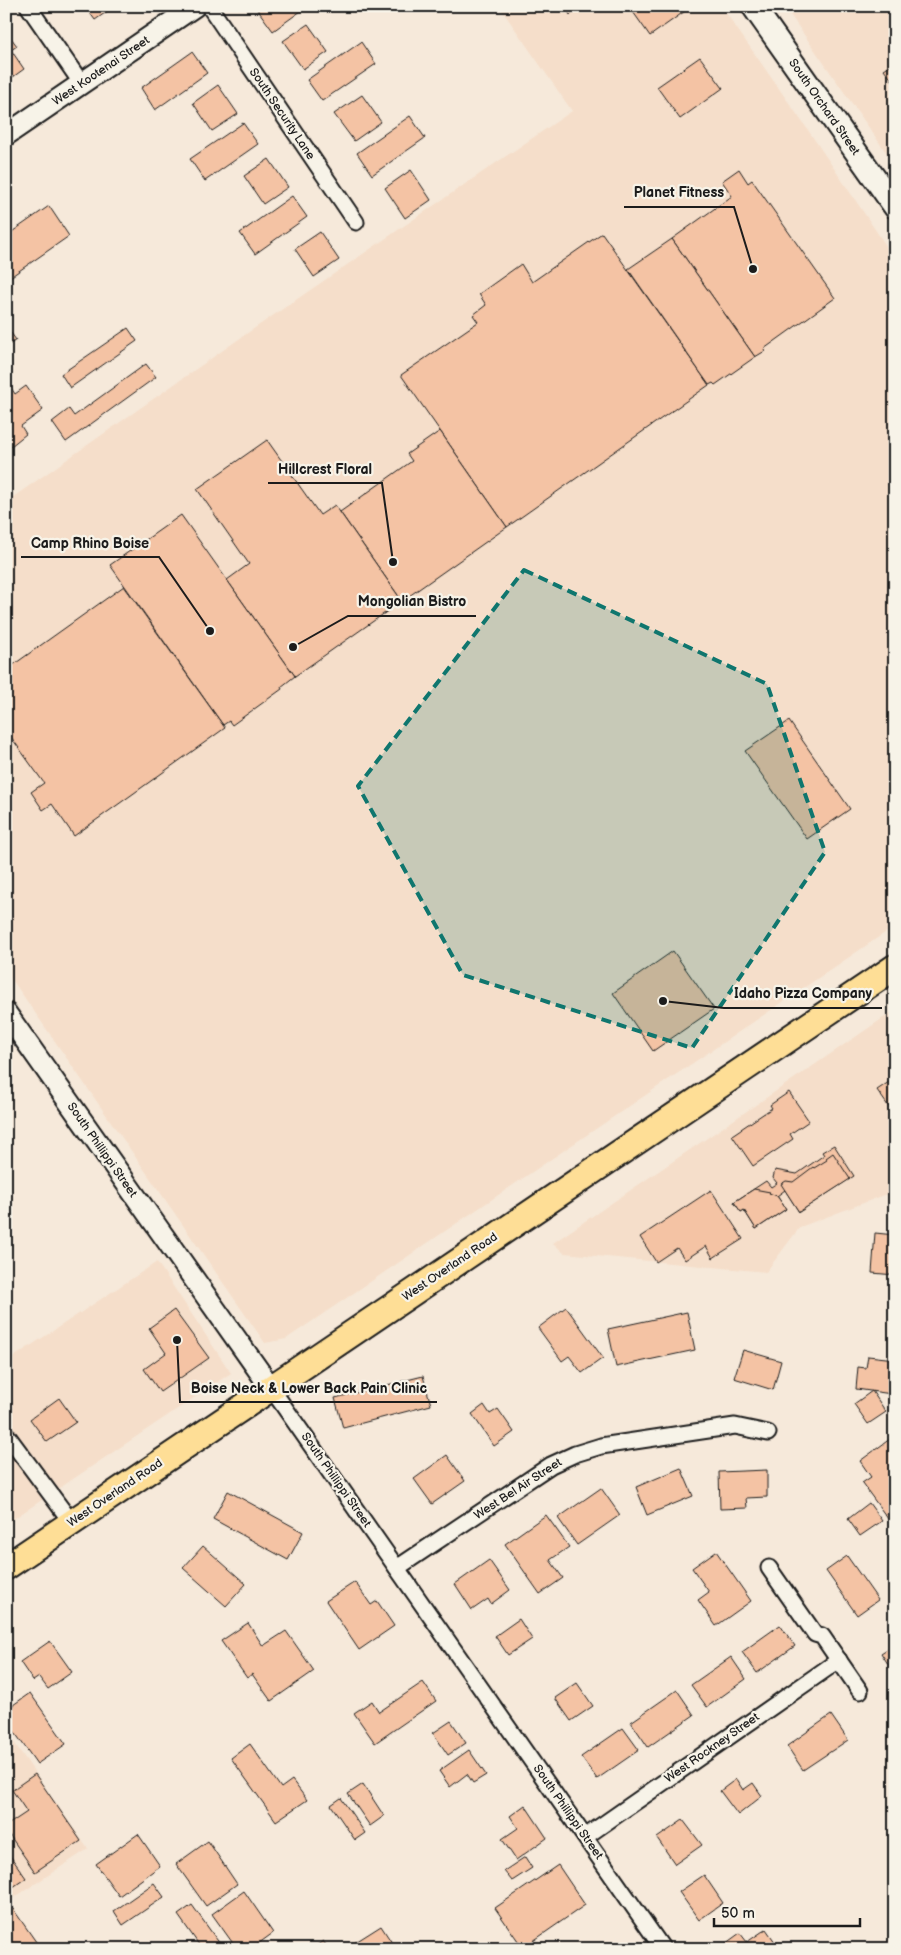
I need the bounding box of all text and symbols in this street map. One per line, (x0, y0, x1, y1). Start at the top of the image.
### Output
street label: West Kootenai Street (50, 33, 153, 109)
street label: South Orchard Street (785, 56, 863, 158)
street label: South Security Lane (246, 65, 318, 163)
callout: Planet Fitness (624, 178, 734, 207)
text: Planet Fitness (634, 184, 724, 201)
callout: Hillcrest Floral (268, 454, 382, 483)
text: Hillcrest Floral (278, 461, 372, 478)
callout: Camp Rhino Boise (21, 528, 159, 557)
text: Camp Rhino Boise (31, 535, 149, 552)
callout: Mongolian Bistro (348, 587, 476, 616)
text: Mongolian Bistro (358, 593, 466, 610)
callout: Idaho Pizza Company (724, 979, 882, 1008)
text: Idaho Pizza Company (734, 985, 873, 1002)
street label: South Phillippi Street (64, 1100, 140, 1200)
street label: West Overland Road (399, 1229, 501, 1304)
callout: Boise Neck & Lower Back Pain Clinic (180, 1373, 437, 1402)
text: Boise Neck & Lower Back Pain Clinic (191, 1380, 427, 1397)
street label: South Phillippi Street (298, 1430, 374, 1530)
street label: West Overland Road (64, 1455, 166, 1530)
street label: West Bel Air Street (471, 1455, 565, 1523)
street label: West Rockney Street (662, 1709, 763, 1786)
street label: South Phillippi Street (530, 1762, 606, 1862)
scale bar (714, 1895, 860, 1927)
text: 50 m (721, 1904, 755, 1923)

